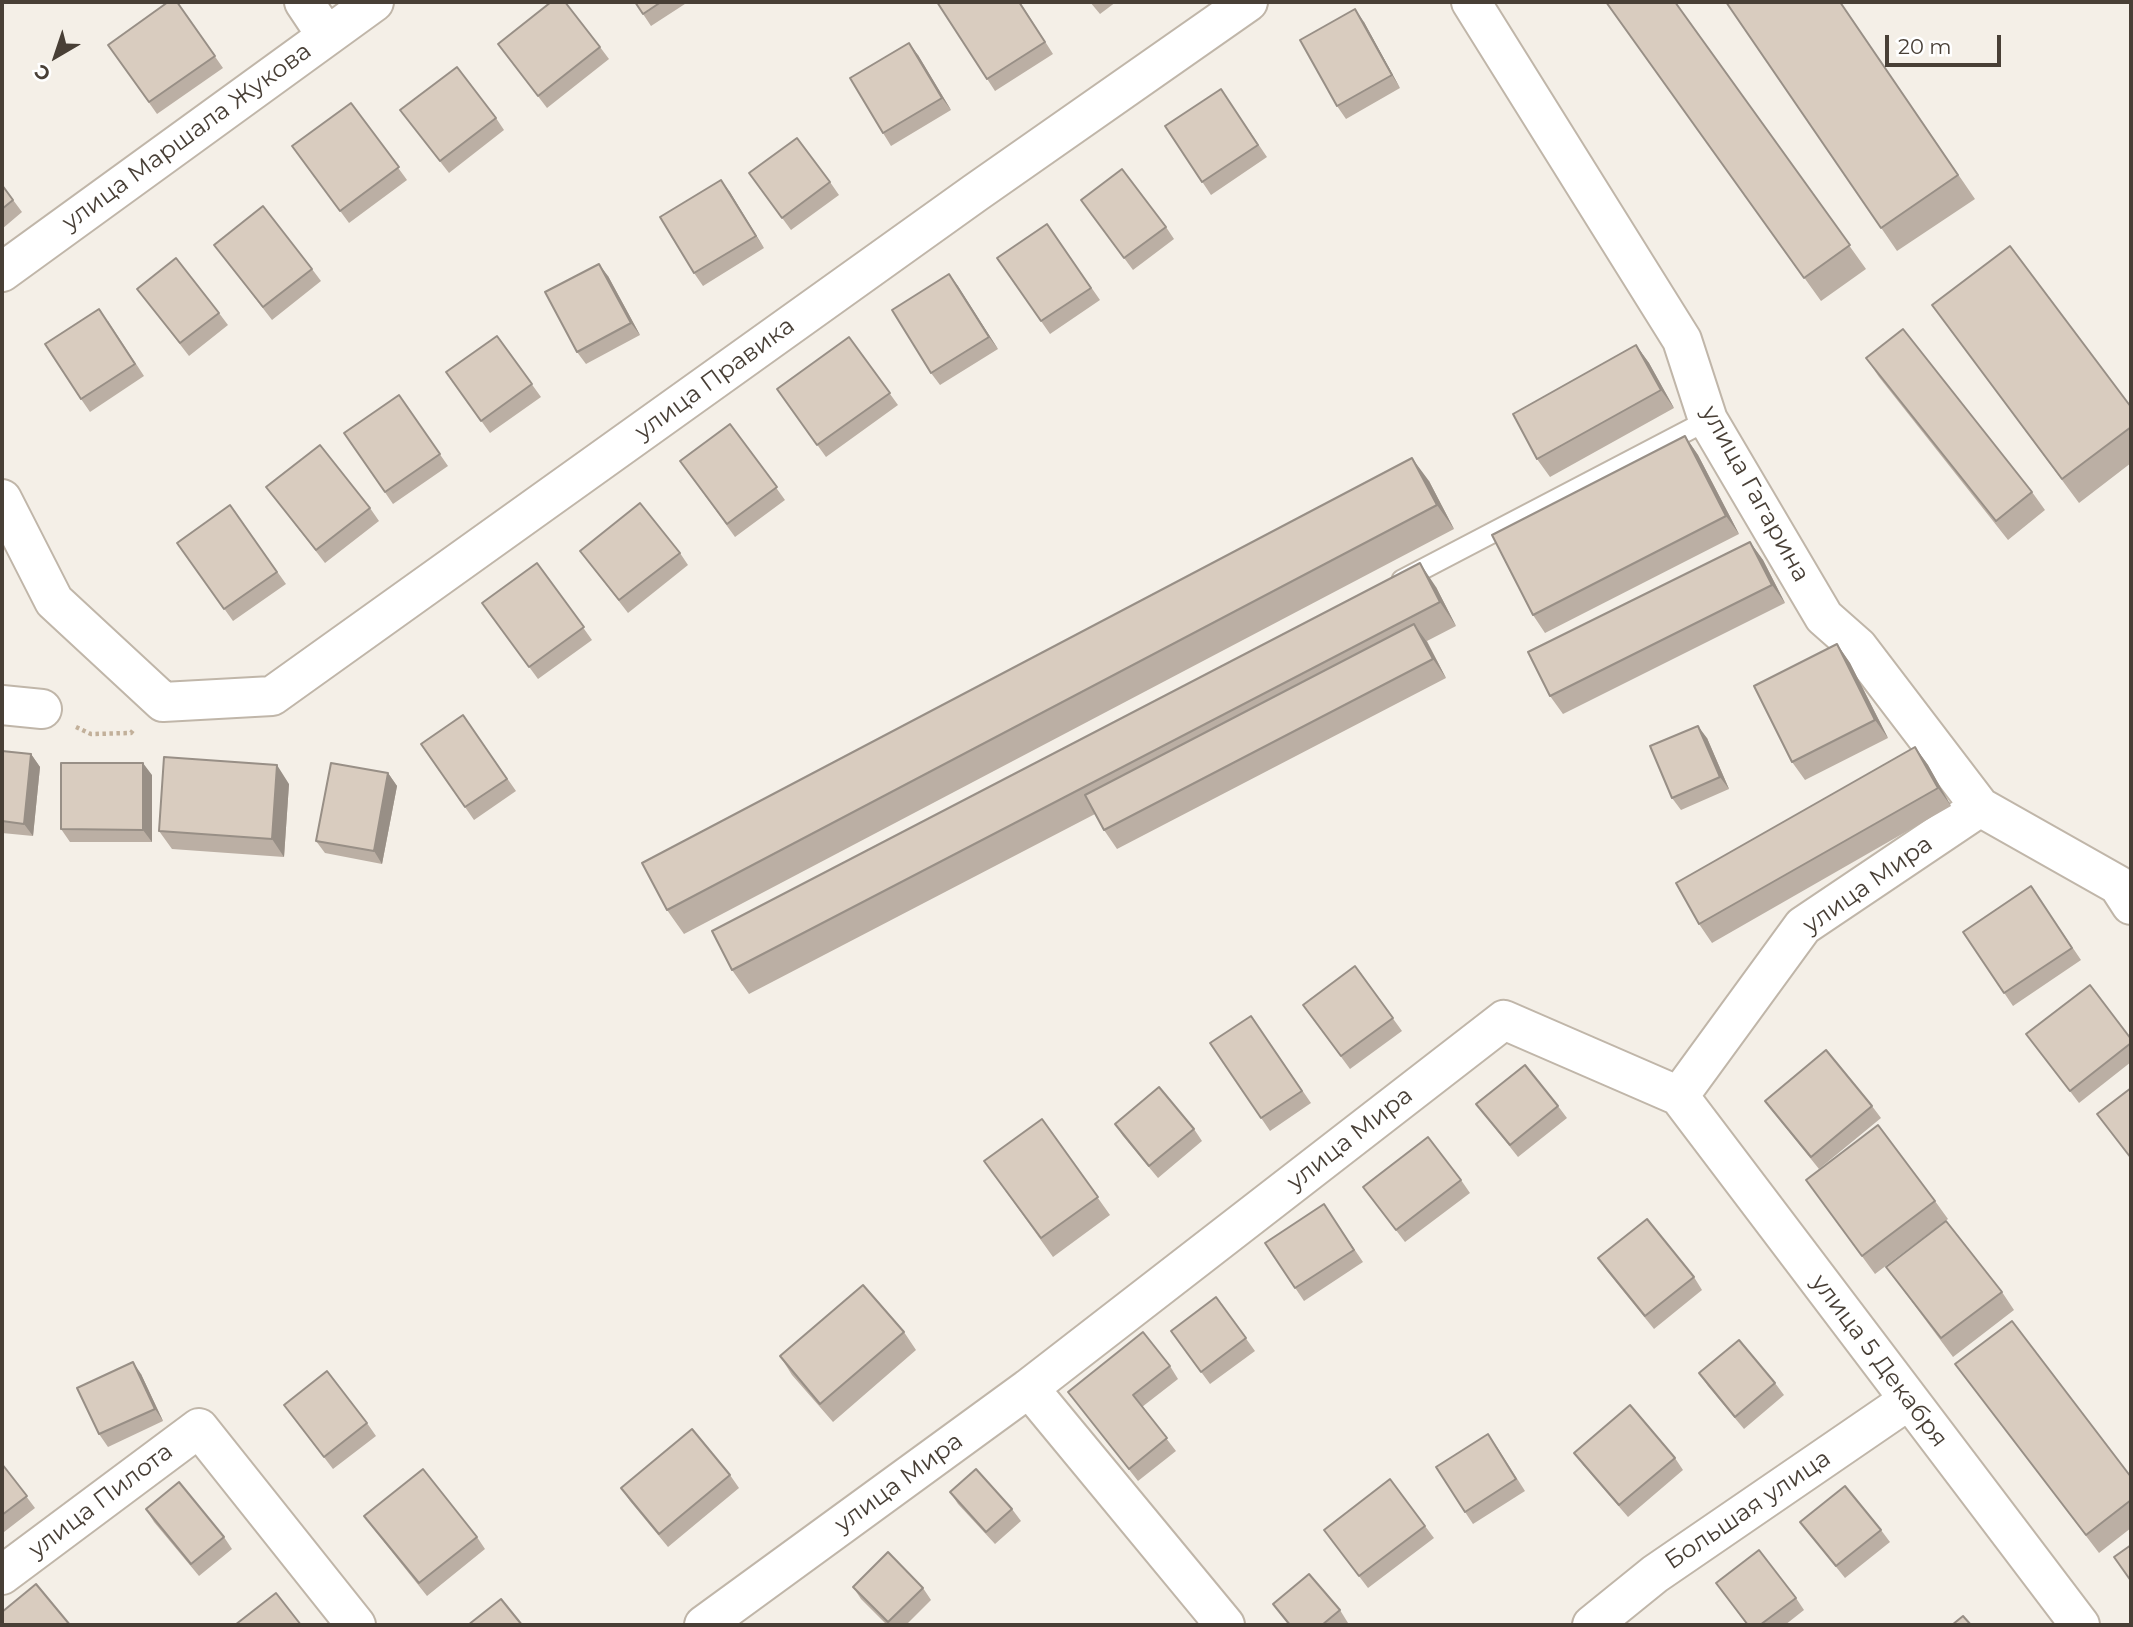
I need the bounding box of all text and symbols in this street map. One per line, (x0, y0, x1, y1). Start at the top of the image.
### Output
north arrow (21, 21, 91, 91)
scale bar (1888, 21, 2004, 65)
text: 20 m (1898, 34, 1952, 59)
street label: улица Маршала Жукова (57, 37, 317, 237)
text: С (30, 59, 55, 86)
street label: улица Правика (630, 311, 800, 447)
street label: улица Гагарина (1695, 401, 1815, 587)
street label: улица Мира (1798, 830, 1938, 940)
street label: улица Мира (1282, 1081, 1418, 1197)
street label: улица 5 Декабря (1805, 1269, 1953, 1453)
street label: улица Мира (829, 1427, 969, 1539)
street label: улица Пилота (23, 1437, 179, 1565)
street label: Большая улица (1660, 1444, 1836, 1576)

